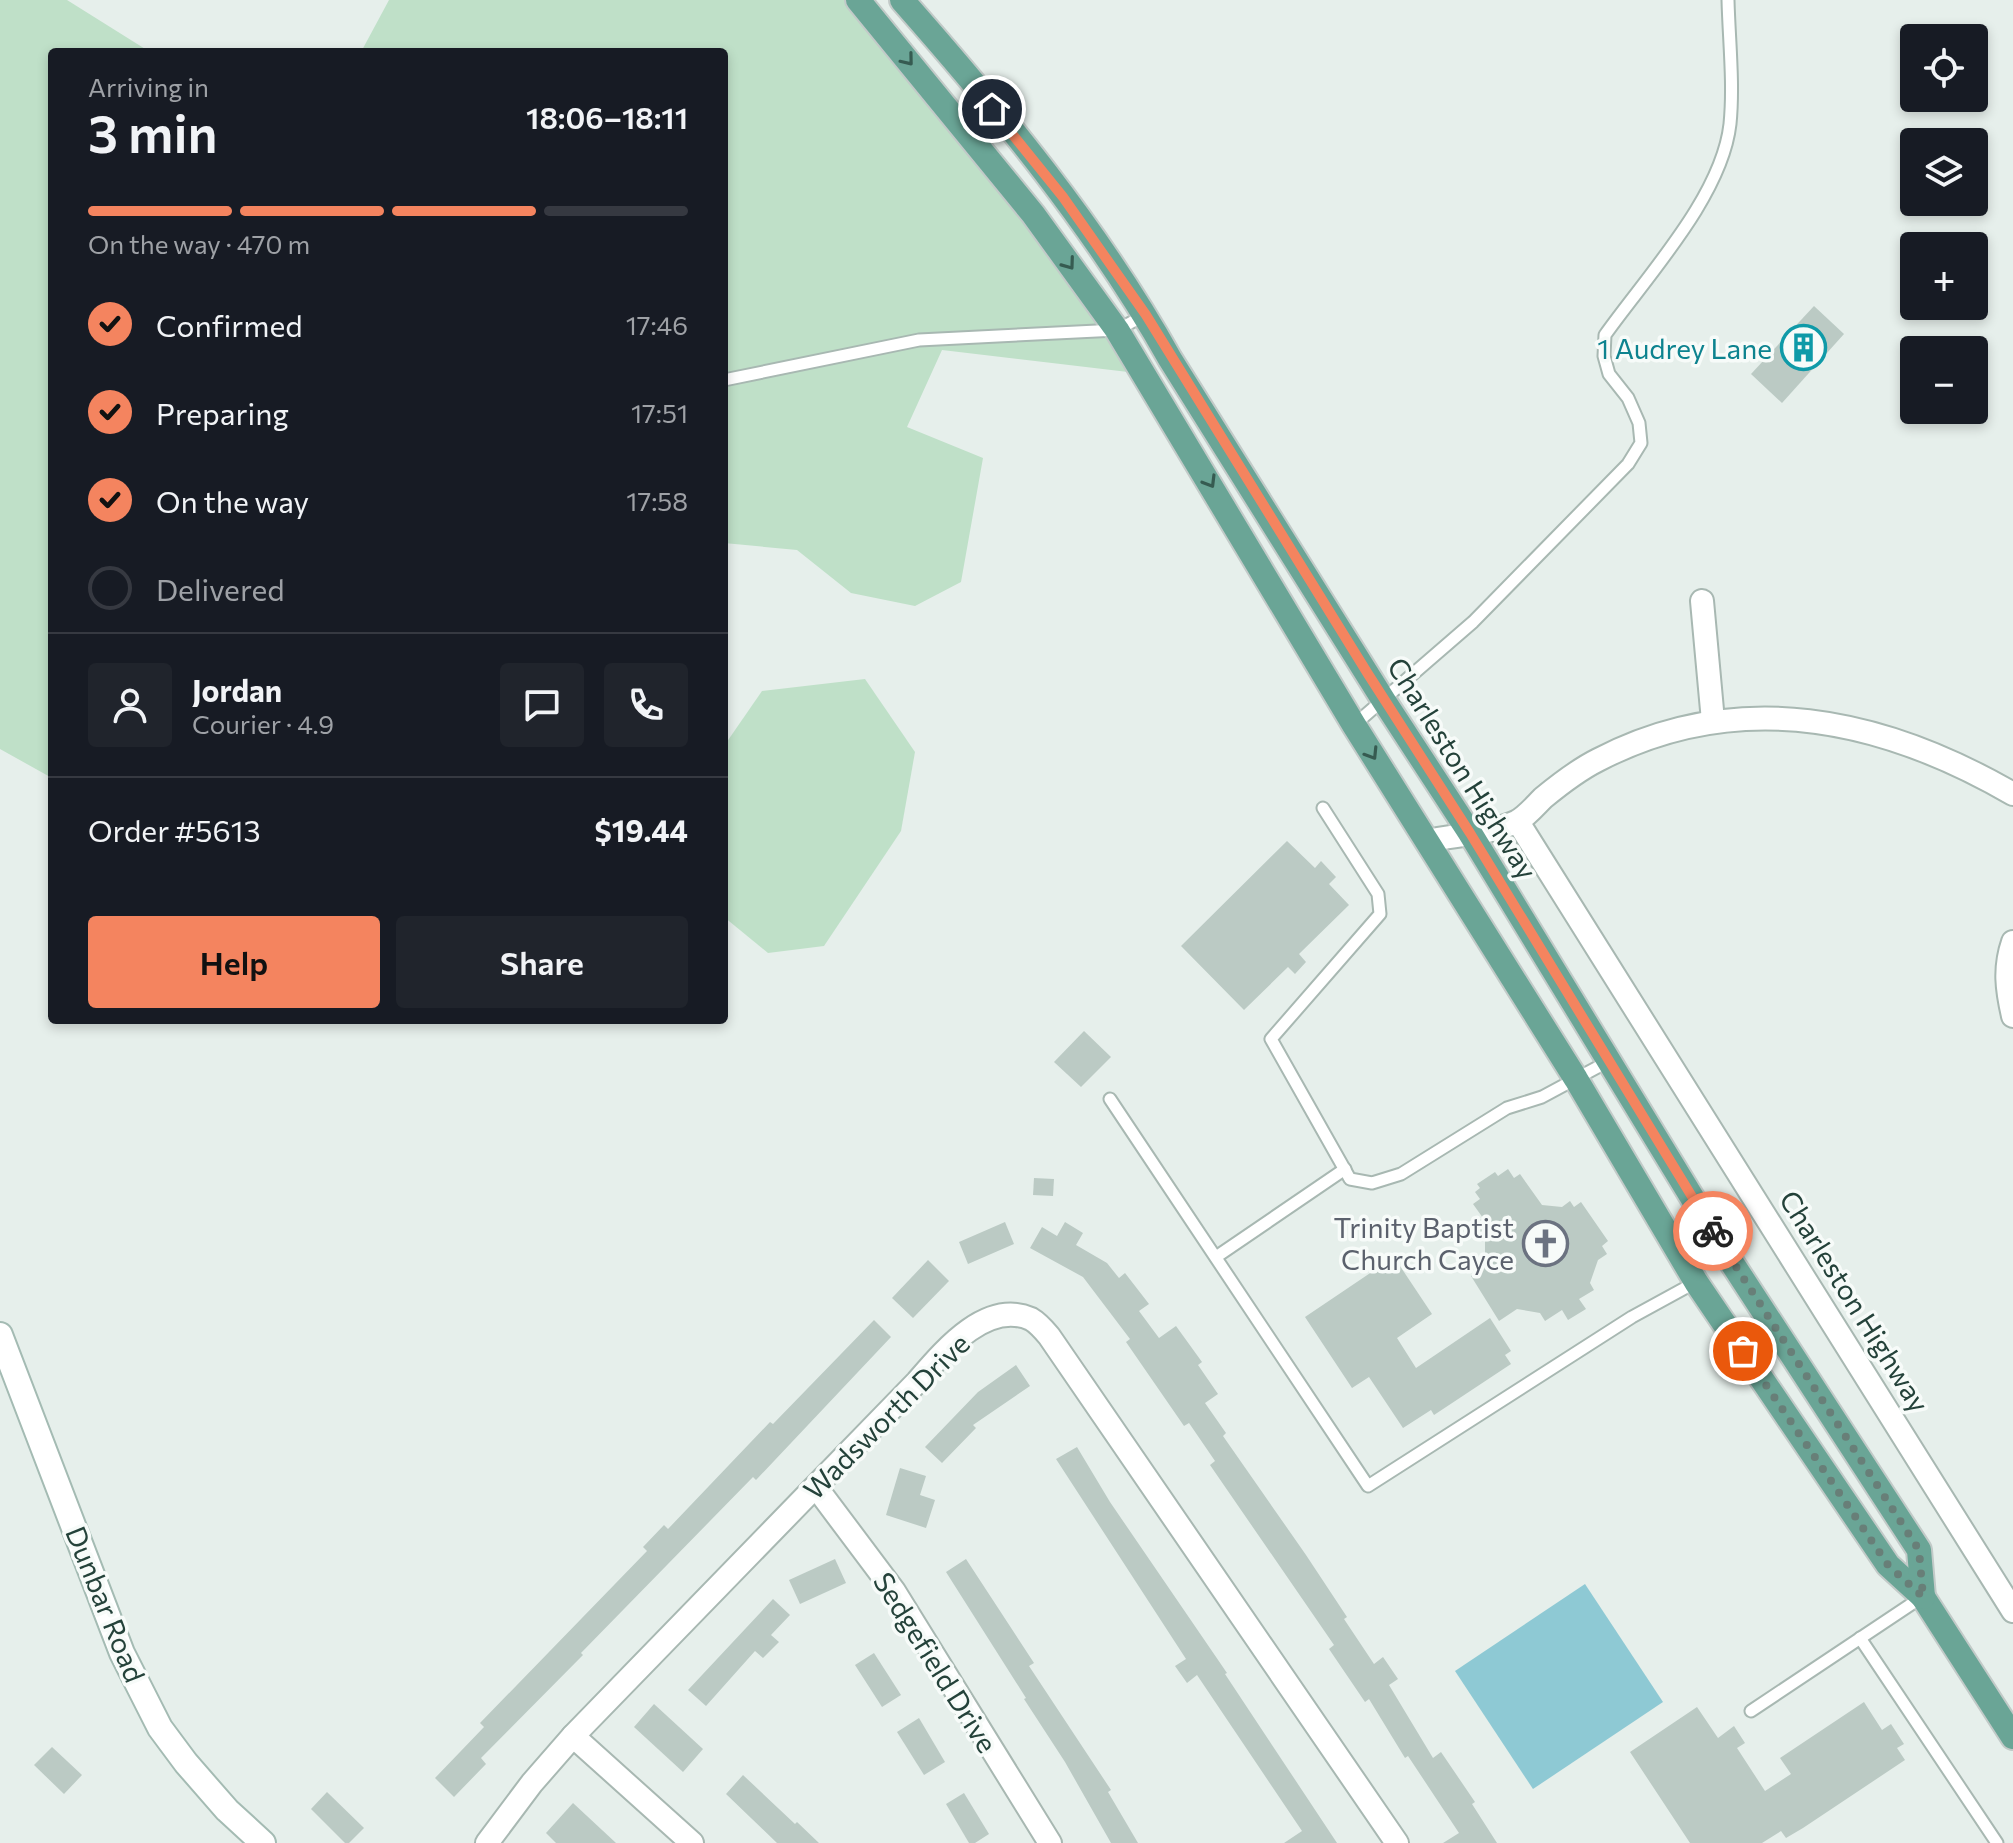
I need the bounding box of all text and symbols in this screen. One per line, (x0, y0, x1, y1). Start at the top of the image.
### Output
map controls (1900, 24, 1988, 424)
button: locate (1900, 24, 1988, 112)
one-way arrow (898, 51, 913, 65)
text: Arriving in (88, 71, 209, 102)
pin (958, 75, 1026, 143)
icon: home (970, 87, 1014, 131)
text: 18:06–18:11 (526, 98, 688, 135)
text: 3 min (88, 100, 217, 164)
button: layers (1900, 128, 1988, 216)
text: On the way · 470 m (88, 228, 310, 259)
button: + (1900, 232, 1988, 320)
one-way arrow (1059, 255, 1074, 270)
icon: check (88, 302, 132, 346)
text: Confirmed (156, 306, 303, 343)
text: 17:46 (626, 309, 688, 340)
building icon: 1 Audrey Lane (1779, 324, 1827, 372)
place label: 1 Audrey Lane (1597, 331, 1772, 365)
button: − (1900, 336, 1988, 424)
icon: check (88, 390, 132, 434)
text: Preparing (156, 394, 289, 431)
text: 17:51 (631, 397, 688, 428)
one-way arrow (1200, 473, 1215, 488)
icon: check (88, 478, 132, 522)
text: On the way (156, 482, 309, 519)
text: 17:58 (626, 485, 688, 516)
text: Delivered (156, 570, 285, 607)
street label: Charleston Highway (1381, 651, 1545, 885)
button: person (88, 663, 172, 747)
button: chat (500, 663, 584, 747)
button: phone (604, 663, 688, 747)
text: Jordan (192, 671, 282, 708)
text: Courier · 4.9 (192, 708, 334, 739)
one-way arrow (1362, 745, 1377, 759)
text: Order #5613 (88, 811, 261, 848)
text: $19.44 (595, 811, 688, 848)
button: Help (88, 916, 380, 1008)
button: Share (396, 916, 688, 1008)
street label: Charleston Highway (1773, 1184, 1937, 1418)
courier (1673, 1191, 1753, 1271)
icon: bike (1691, 1209, 1735, 1253)
place label: Trinity Baptist Church Cayce (1334, 1210, 1514, 1276)
church icon: Trinity Baptist Church Cayce (1521, 1219, 1569, 1267)
pin (1709, 1317, 1777, 1385)
street label: Wadsworth Drive (796, 1326, 976, 1506)
icon: bag (1721, 1329, 1765, 1373)
street label: Dunbar Road (59, 1521, 153, 1687)
street label: Sedgefield Drive (867, 1566, 1005, 1758)

